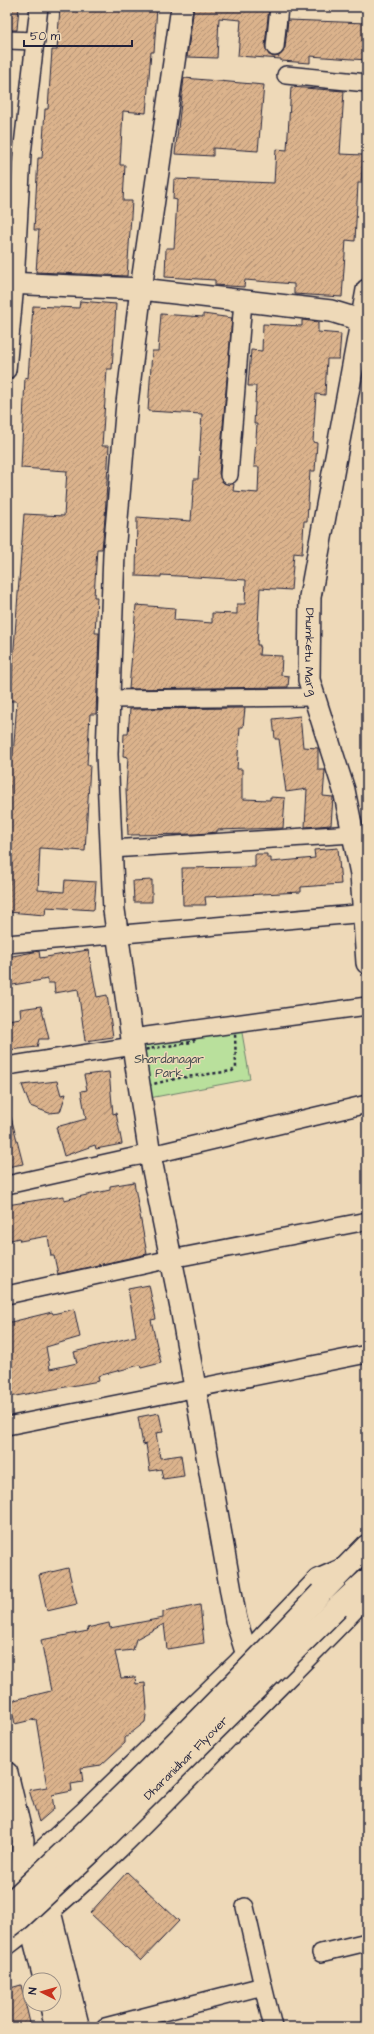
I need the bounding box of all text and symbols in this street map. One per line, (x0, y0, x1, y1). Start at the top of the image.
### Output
scale bar (24, 22, 132, 48)
text: 50 m (30, 28, 61, 45)
street label: Dhumketu Marg (300, 608, 322, 698)
park label: Shardanagar Park (134, 1051, 204, 1082)
street label: Dharanidhar Flyover (140, 1712, 232, 1804)
north arrow (22, 1972, 62, 2012)
text: N (25, 1987, 40, 1995)

